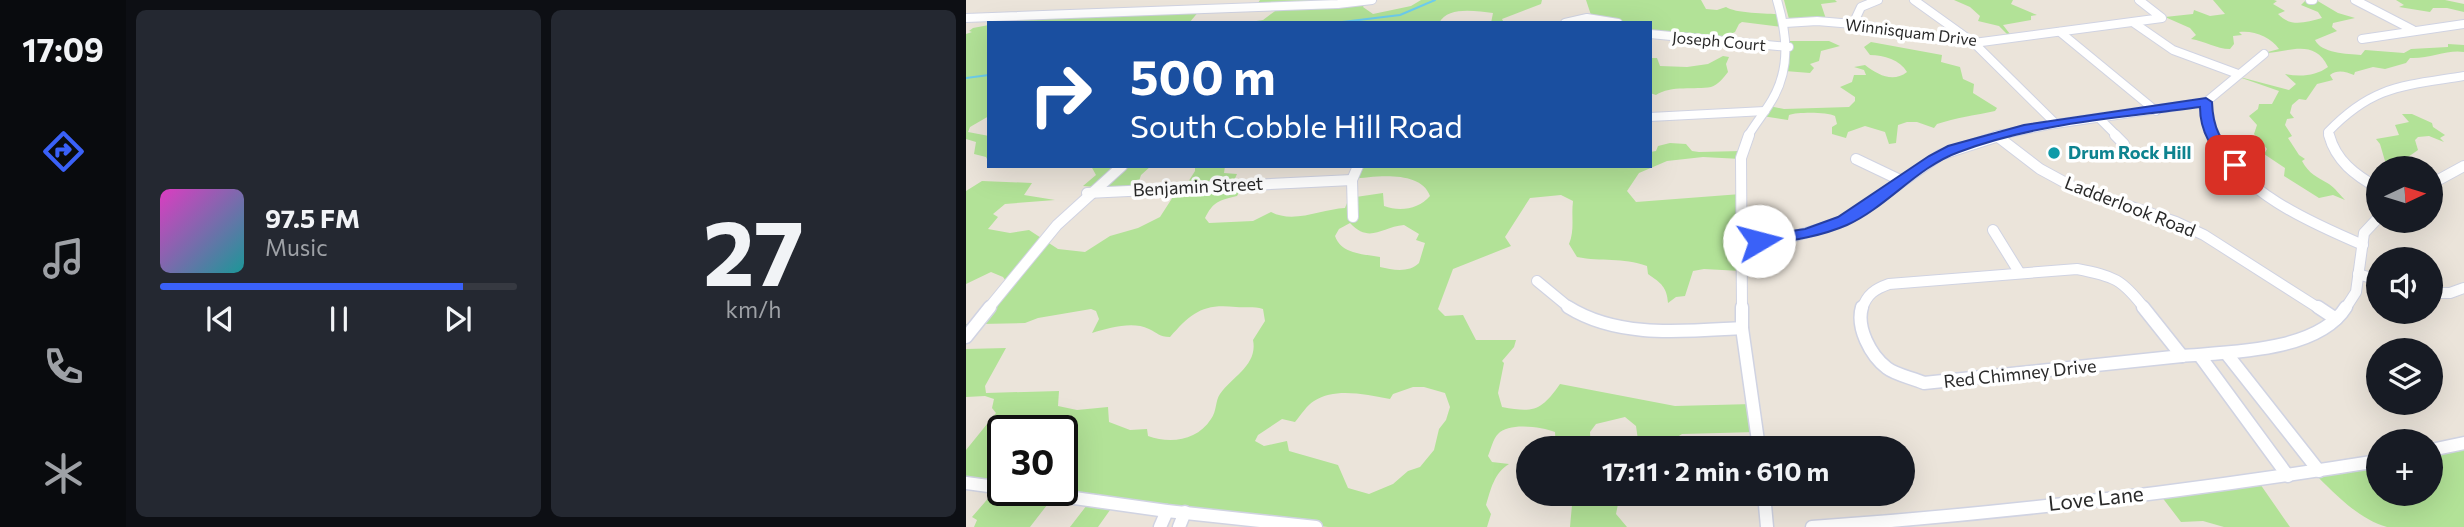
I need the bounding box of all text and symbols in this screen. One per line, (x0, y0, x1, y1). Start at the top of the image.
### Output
street label: Winnisquam Drive (1844, 14, 1978, 49)
street label: Joseph Court (1671, 27, 1767, 54)
text: 17:09 (22, 29, 104, 69)
text: 500 m (1130, 45, 1276, 105)
icon: right (1015, 49, 1106, 140)
text: South Cobble Hill Road (1130, 105, 1463, 145)
icon: directions (39, 127, 88, 176)
pin (2205, 135, 2265, 195)
place label: Drum Rock Hill (2068, 141, 2191, 163)
marker: Drum Rock Hill (2046, 145, 2062, 161)
icon: arrive (2216, 146, 2254, 184)
north arrow (2366, 156, 2443, 233)
map controls (2366, 156, 2443, 506)
street label: Ladderlook Road (2062, 171, 2199, 241)
street label: Benjamin Street (1132, 172, 1264, 200)
text: 27 (703, 193, 804, 305)
text: 97.5 FM (265, 202, 360, 233)
position arrow (1722, 204, 1796, 278)
text: Music (265, 233, 328, 261)
icon: music (39, 234, 88, 283)
button: sound (2366, 247, 2443, 324)
text: km/h (726, 295, 781, 323)
icon: previous (201, 300, 239, 338)
icon: pause (320, 300, 358, 338)
icon: next (439, 300, 477, 338)
button: layers (2366, 338, 2443, 415)
icon: phone (39, 342, 88, 391)
street label: Red Chimney Drive (1942, 354, 2097, 392)
speed limit sign: 30 (987, 415, 1078, 506)
button: + (2366, 429, 2443, 506)
icon: climate (39, 449, 88, 498)
text: 17:11 · 2 min · 610 m (1602, 455, 1829, 486)
street label: Love Lane (2047, 480, 2145, 515)

